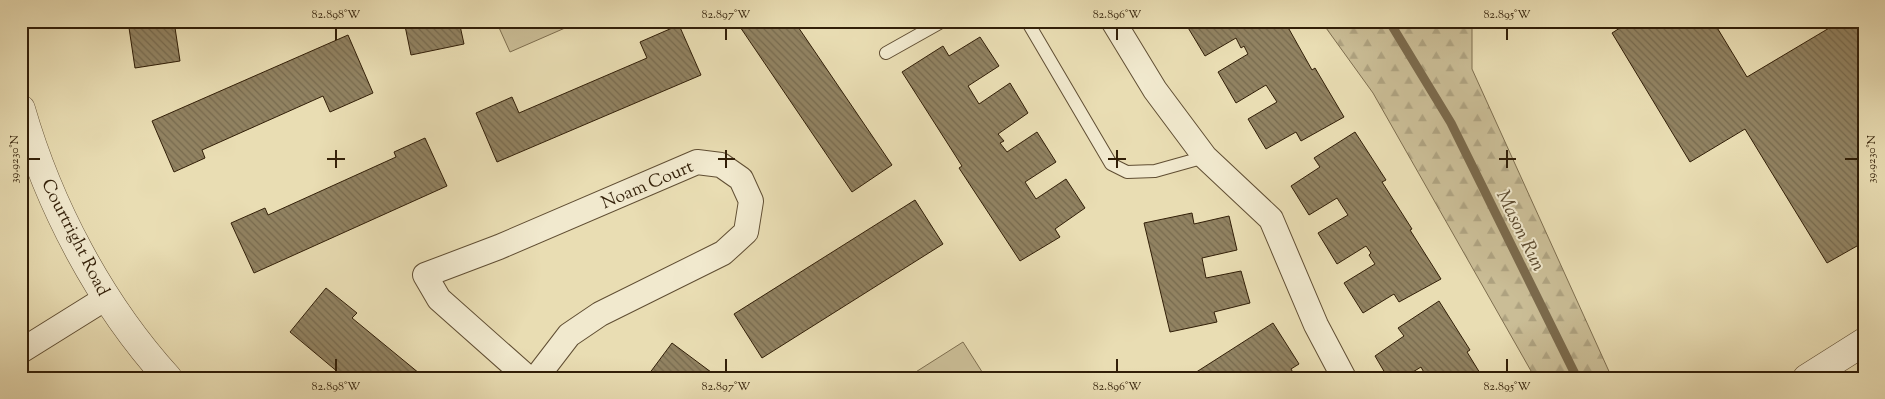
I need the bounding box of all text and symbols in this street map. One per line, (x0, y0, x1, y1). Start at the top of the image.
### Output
text: 82.898°W (312, 6, 361, 24)
text: 82.897°W (702, 6, 751, 24)
text: 82.896°W (1093, 6, 1142, 24)
text: 82.895°W (1483, 6, 1531, 24)
text: 39.9230°N (6, 134, 24, 183)
text: 39.9230°N (1863, 134, 1881, 183)
street label: Noam Court (598, 155, 698, 217)
street label: Courtright Road (33, 175, 115, 301)
water label: Mason Run (1488, 186, 1551, 276)
text: 82.898°W (312, 378, 361, 396)
text: 82.897°W (702, 378, 751, 396)
text: 82.896°W (1093, 378, 1142, 396)
text: 82.895°W (1483, 378, 1531, 396)

